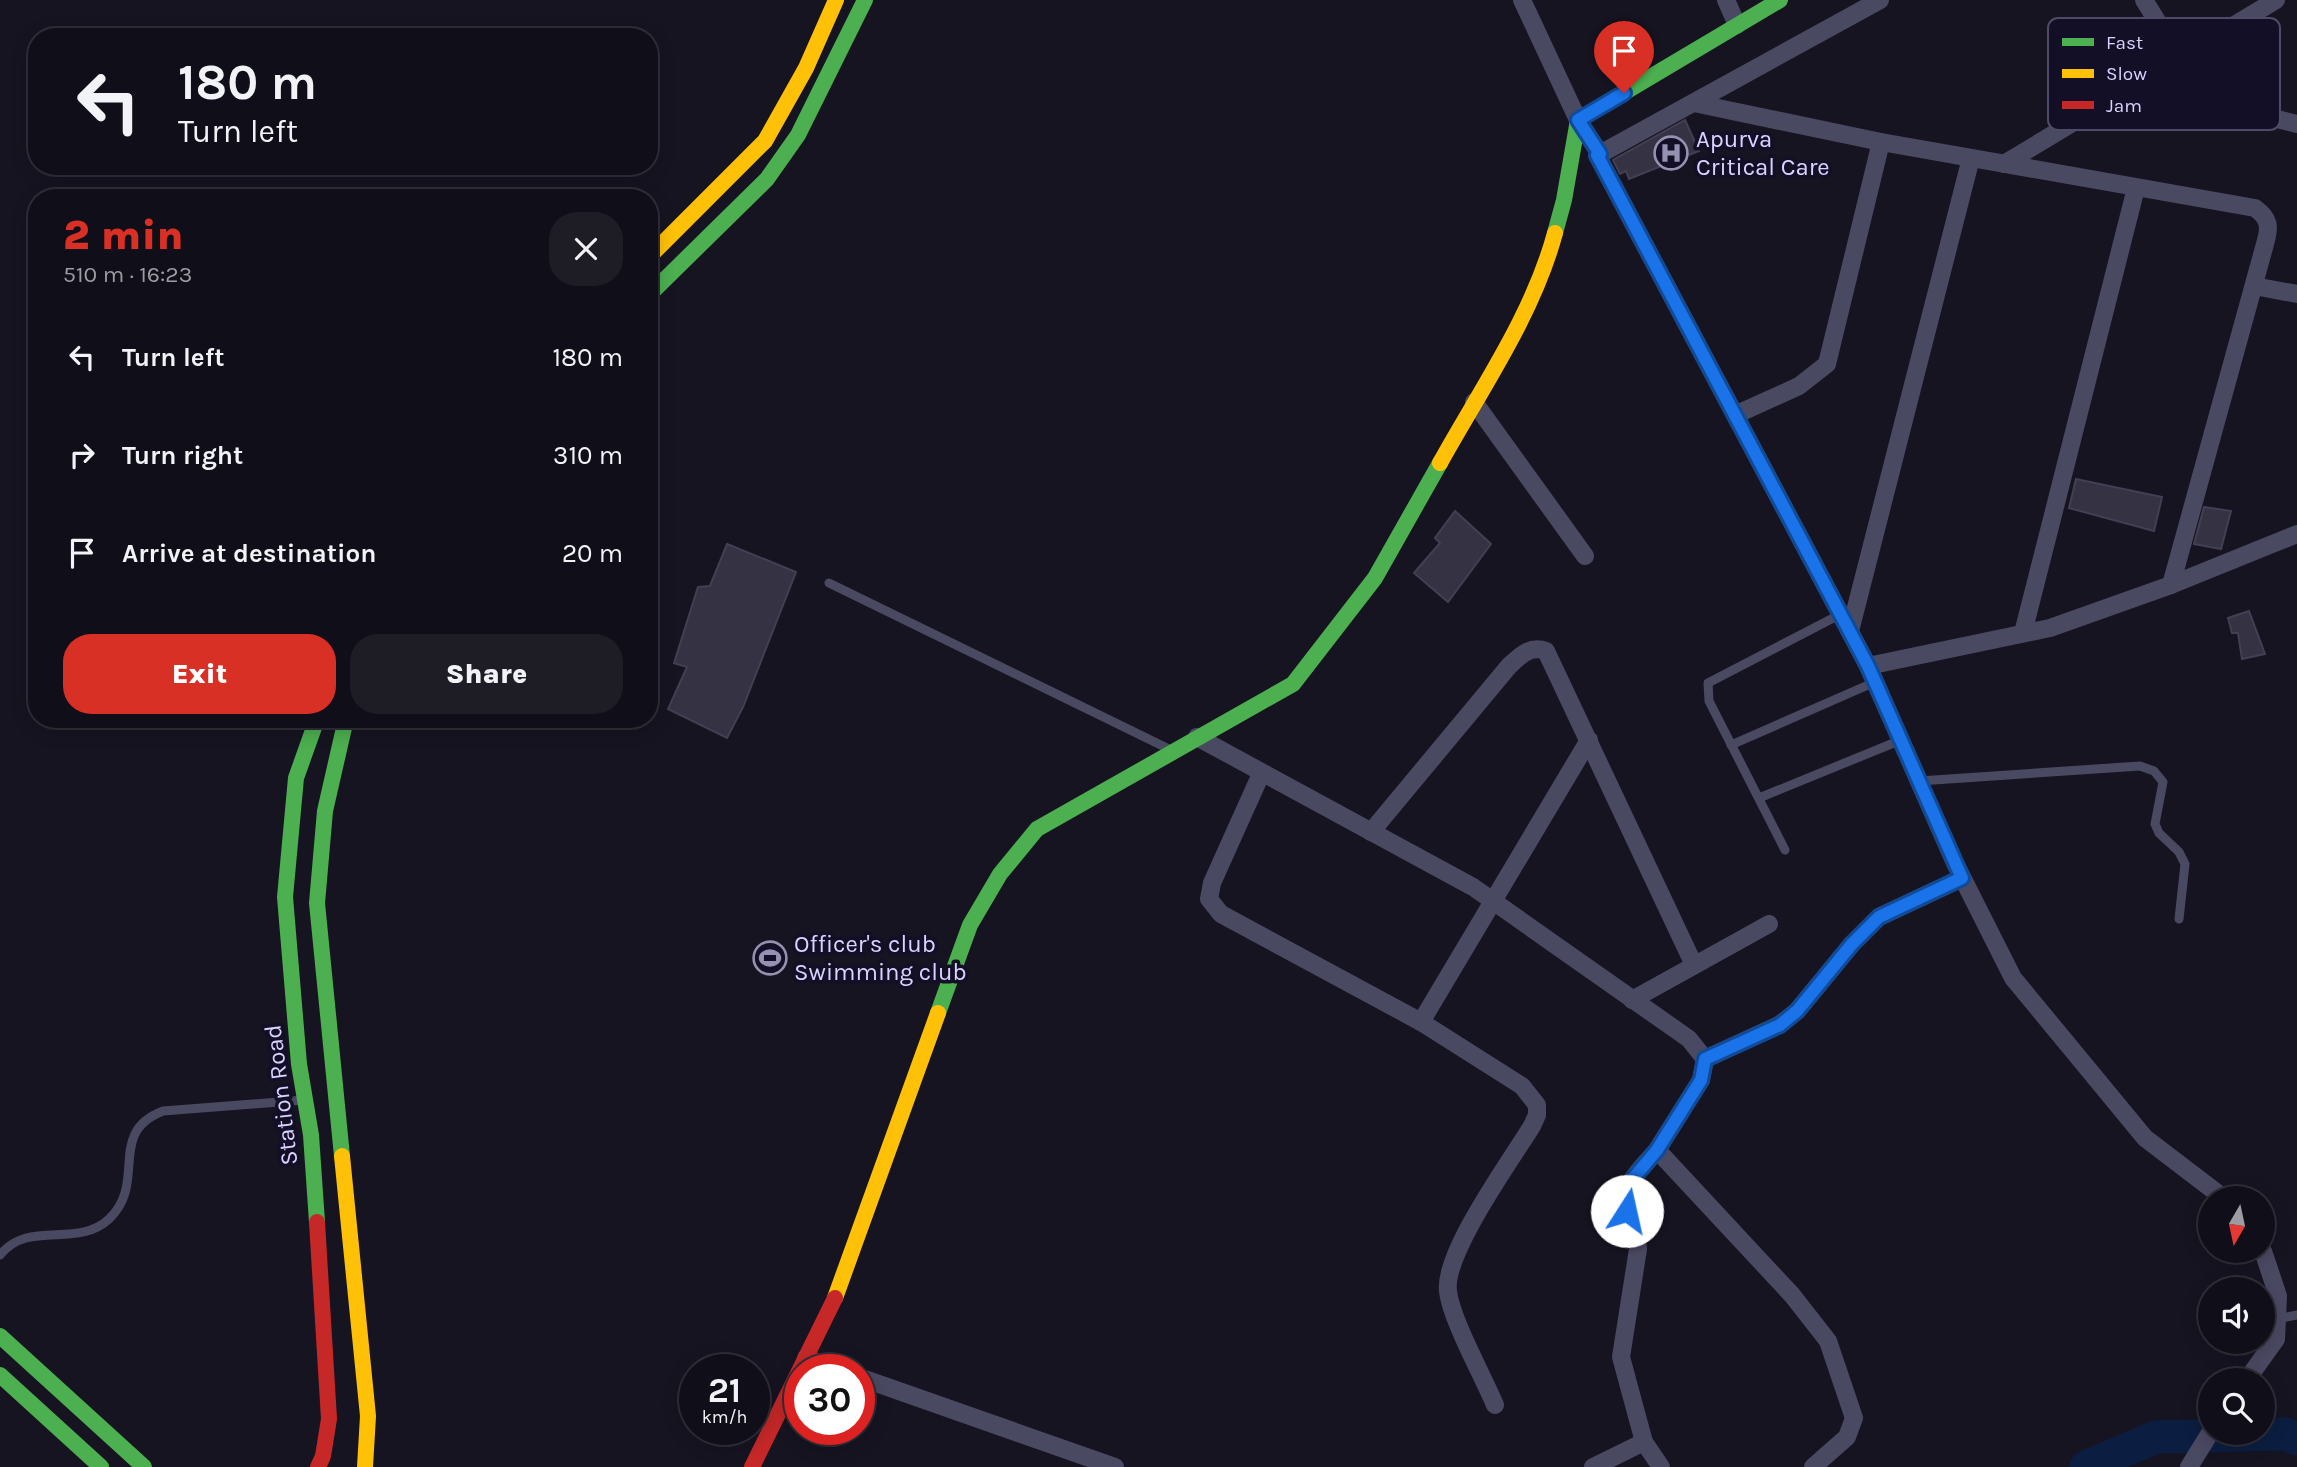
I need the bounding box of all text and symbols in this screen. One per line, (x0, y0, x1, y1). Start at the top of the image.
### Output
legend (2048, 18, 2280, 130)
pin (1594, 21, 1654, 93)
icon: arrive (1605, 32, 1643, 70)
text: Fast (2106, 32, 2143, 54)
text: 180 m (178, 54, 317, 111)
icon: left (63, 56, 154, 147)
text: Slow (2106, 63, 2147, 85)
text: Jam (2106, 95, 2142, 117)
text: Turn left (178, 113, 298, 150)
place label: Apurva Critical Care (1696, 125, 1830, 181)
hospital icon: Apurva Critical Care (1652, 134, 1690, 172)
text: 2 min (63, 210, 183, 260)
button: close (549, 212, 623, 286)
text: 510 m · 16:23 (63, 261, 192, 288)
icon: left (63, 338, 101, 376)
text: Turn left (122, 342, 224, 373)
text: 180 m (553, 342, 623, 373)
icon: right (63, 436, 101, 474)
text: Turn right (122, 440, 243, 471)
text: 310 m (553, 440, 623, 471)
icon: arrive (63, 534, 101, 572)
text: Arrive at destination (122, 538, 376, 569)
text: 20 m (562, 538, 623, 569)
button: Exit (63, 634, 336, 714)
button: Share (350, 634, 623, 714)
place label: Officer's club Swimming club (794, 930, 967, 986)
sports icon: Officer's club Swimming club (751, 939, 789, 977)
street label: Station Road (258, 1023, 304, 1167)
position arrow (1590, 1174, 1664, 1248)
north arrow (2198, 1186, 2275, 1264)
map controls (2198, 1186, 2275, 1445)
button: sound (2198, 1277, 2275, 1354)
speed limit sign: 30 (784, 1354, 875, 1445)
button: search (2198, 1368, 2275, 1445)
text: 21 (708, 1370, 741, 1411)
text: km/h (702, 1406, 747, 1428)

